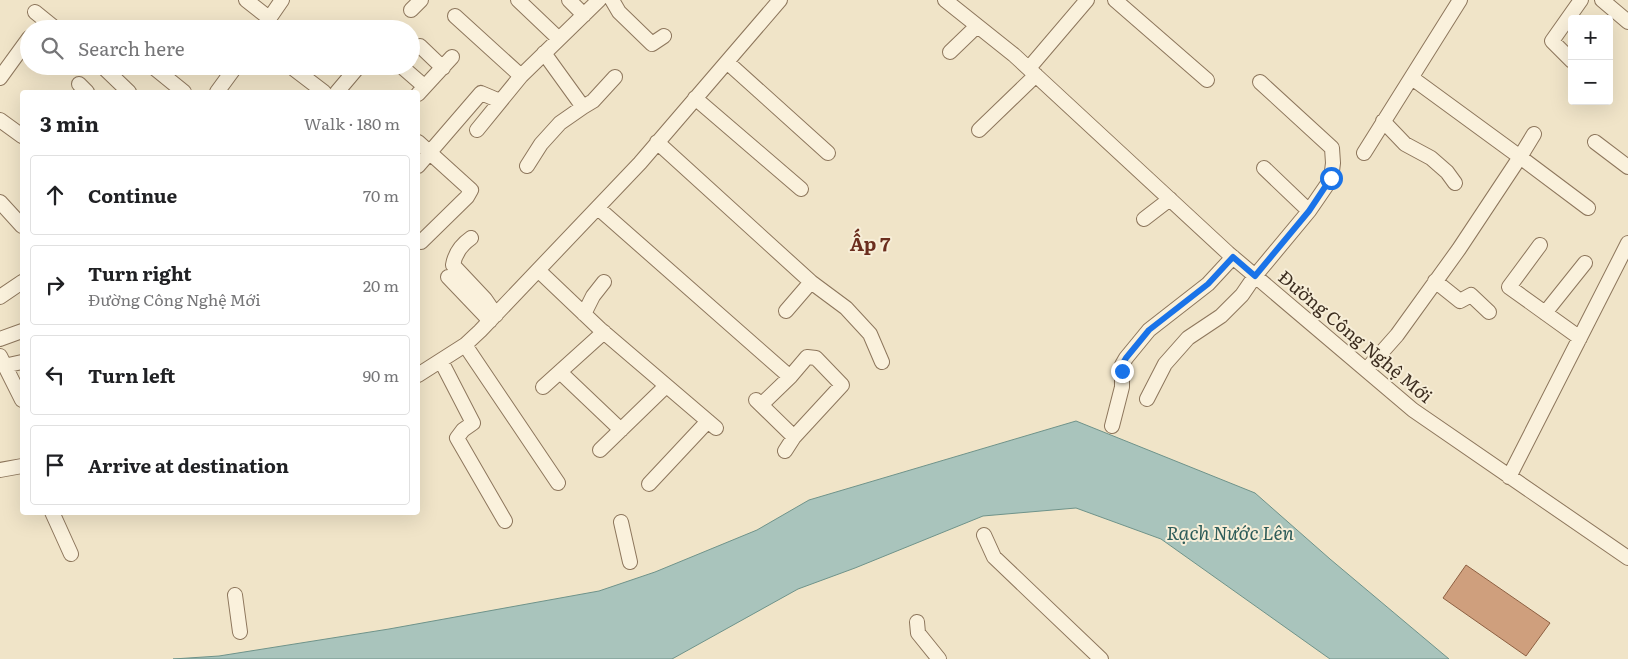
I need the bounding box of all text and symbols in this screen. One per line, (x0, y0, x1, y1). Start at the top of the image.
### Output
map controls (1568, 15, 1613, 105)
button: + (1568, 15, 1613, 60)
search box (20, 20, 420, 75)
icon: search (38, 34, 66, 62)
text: Search here (78, 34, 185, 62)
button: − (1568, 60, 1613, 105)
text: 3 min (40, 107, 99, 138)
text: Walk · 180 m (304, 111, 400, 135)
route start (1320, 167, 1343, 190)
icon: ahead (41, 181, 69, 209)
text: Continue (88, 181, 177, 209)
text: 70 m (363, 183, 399, 207)
district label: Ấp 7 (850, 228, 891, 257)
text: Turn right (88, 259, 192, 287)
street label: Đường Công Nghệ Mới (1273, 263, 1439, 409)
icon: right (41, 271, 69, 299)
text: 20 m (363, 273, 399, 297)
text: Đường Công Nghệ Mới (88, 287, 261, 311)
route end (1111, 360, 1134, 383)
icon: left (41, 361, 69, 389)
text: Turn left (88, 361, 175, 389)
text: 90 m (363, 363, 399, 387)
icon: arrive (41, 451, 69, 479)
text: Arrive at destination (88, 451, 289, 479)
water label: Rạch Nước Lên (1166, 518, 1294, 546)

